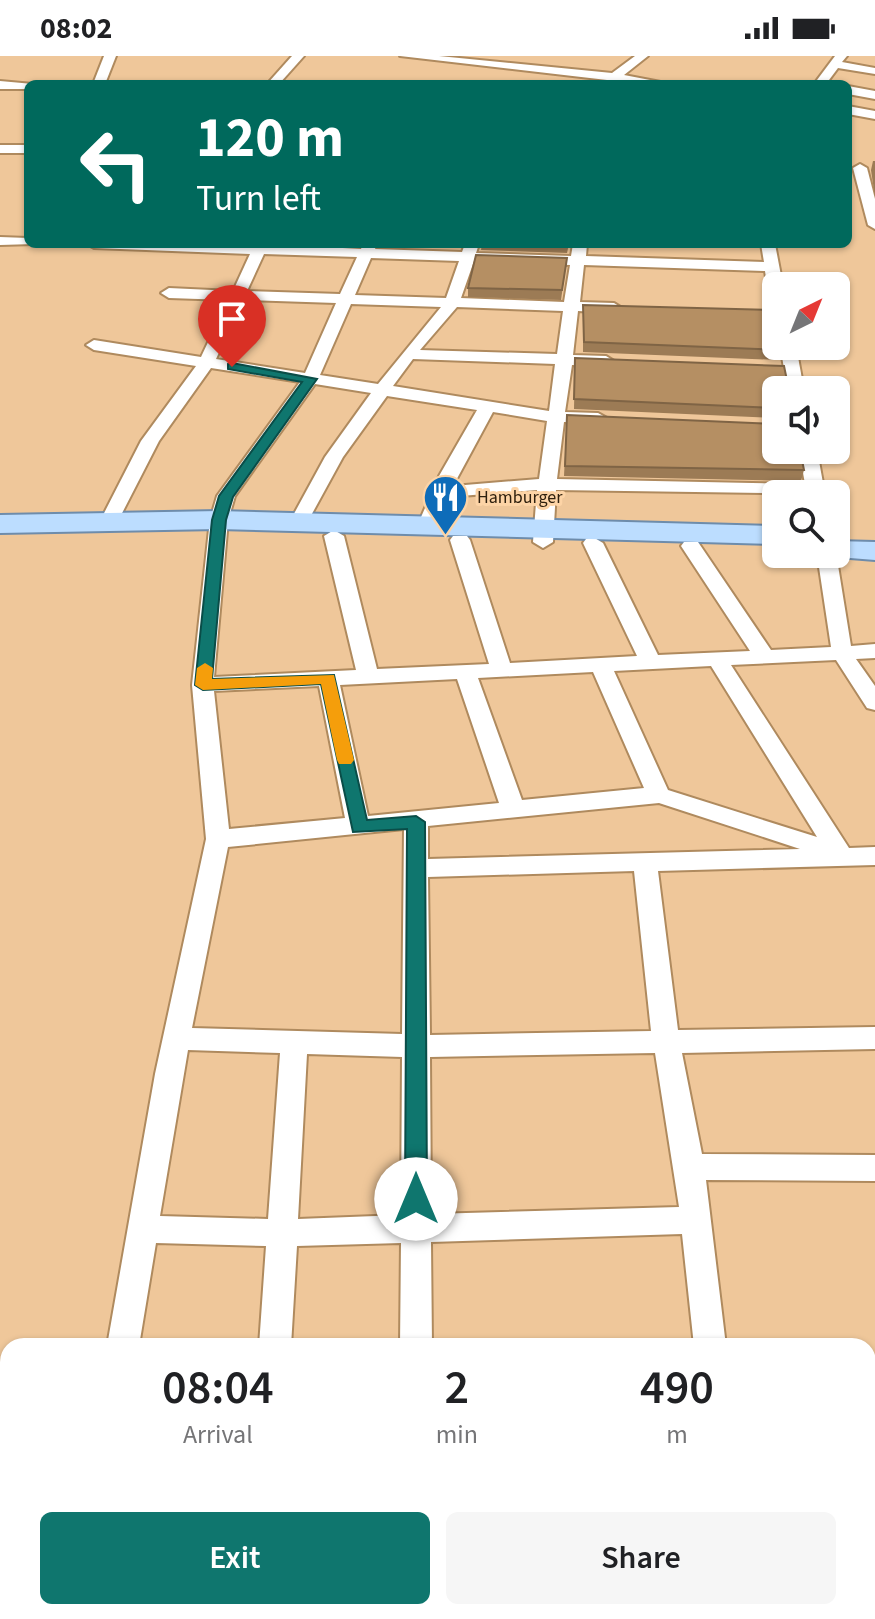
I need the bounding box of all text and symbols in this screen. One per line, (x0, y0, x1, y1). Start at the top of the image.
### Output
text: 08:02 (40, 7, 112, 50)
text: 120 m (196, 99, 344, 178)
icon: left (64, 112, 168, 216)
text: Turn left (196, 173, 321, 224)
north arrow (762, 272, 850, 360)
map controls (762, 272, 850, 568)
pin (198, 285, 266, 367)
icon: arrive (210, 297, 254, 341)
button: sound (762, 376, 850, 464)
restaurant icon: Hamburger (422, 473, 470, 536)
button: search (762, 480, 850, 568)
place label: Hamburger (477, 485, 563, 510)
position arrow (374, 1157, 458, 1241)
text: 08:04 (162, 1354, 274, 1422)
text: 2 (445, 1354, 469, 1422)
text: 490 (640, 1354, 714, 1422)
text: Arrival (183, 1416, 253, 1453)
text: min (436, 1416, 478, 1453)
text: m (666, 1416, 688, 1453)
button: Exit (40, 1512, 430, 1604)
button: Share (446, 1512, 836, 1604)

